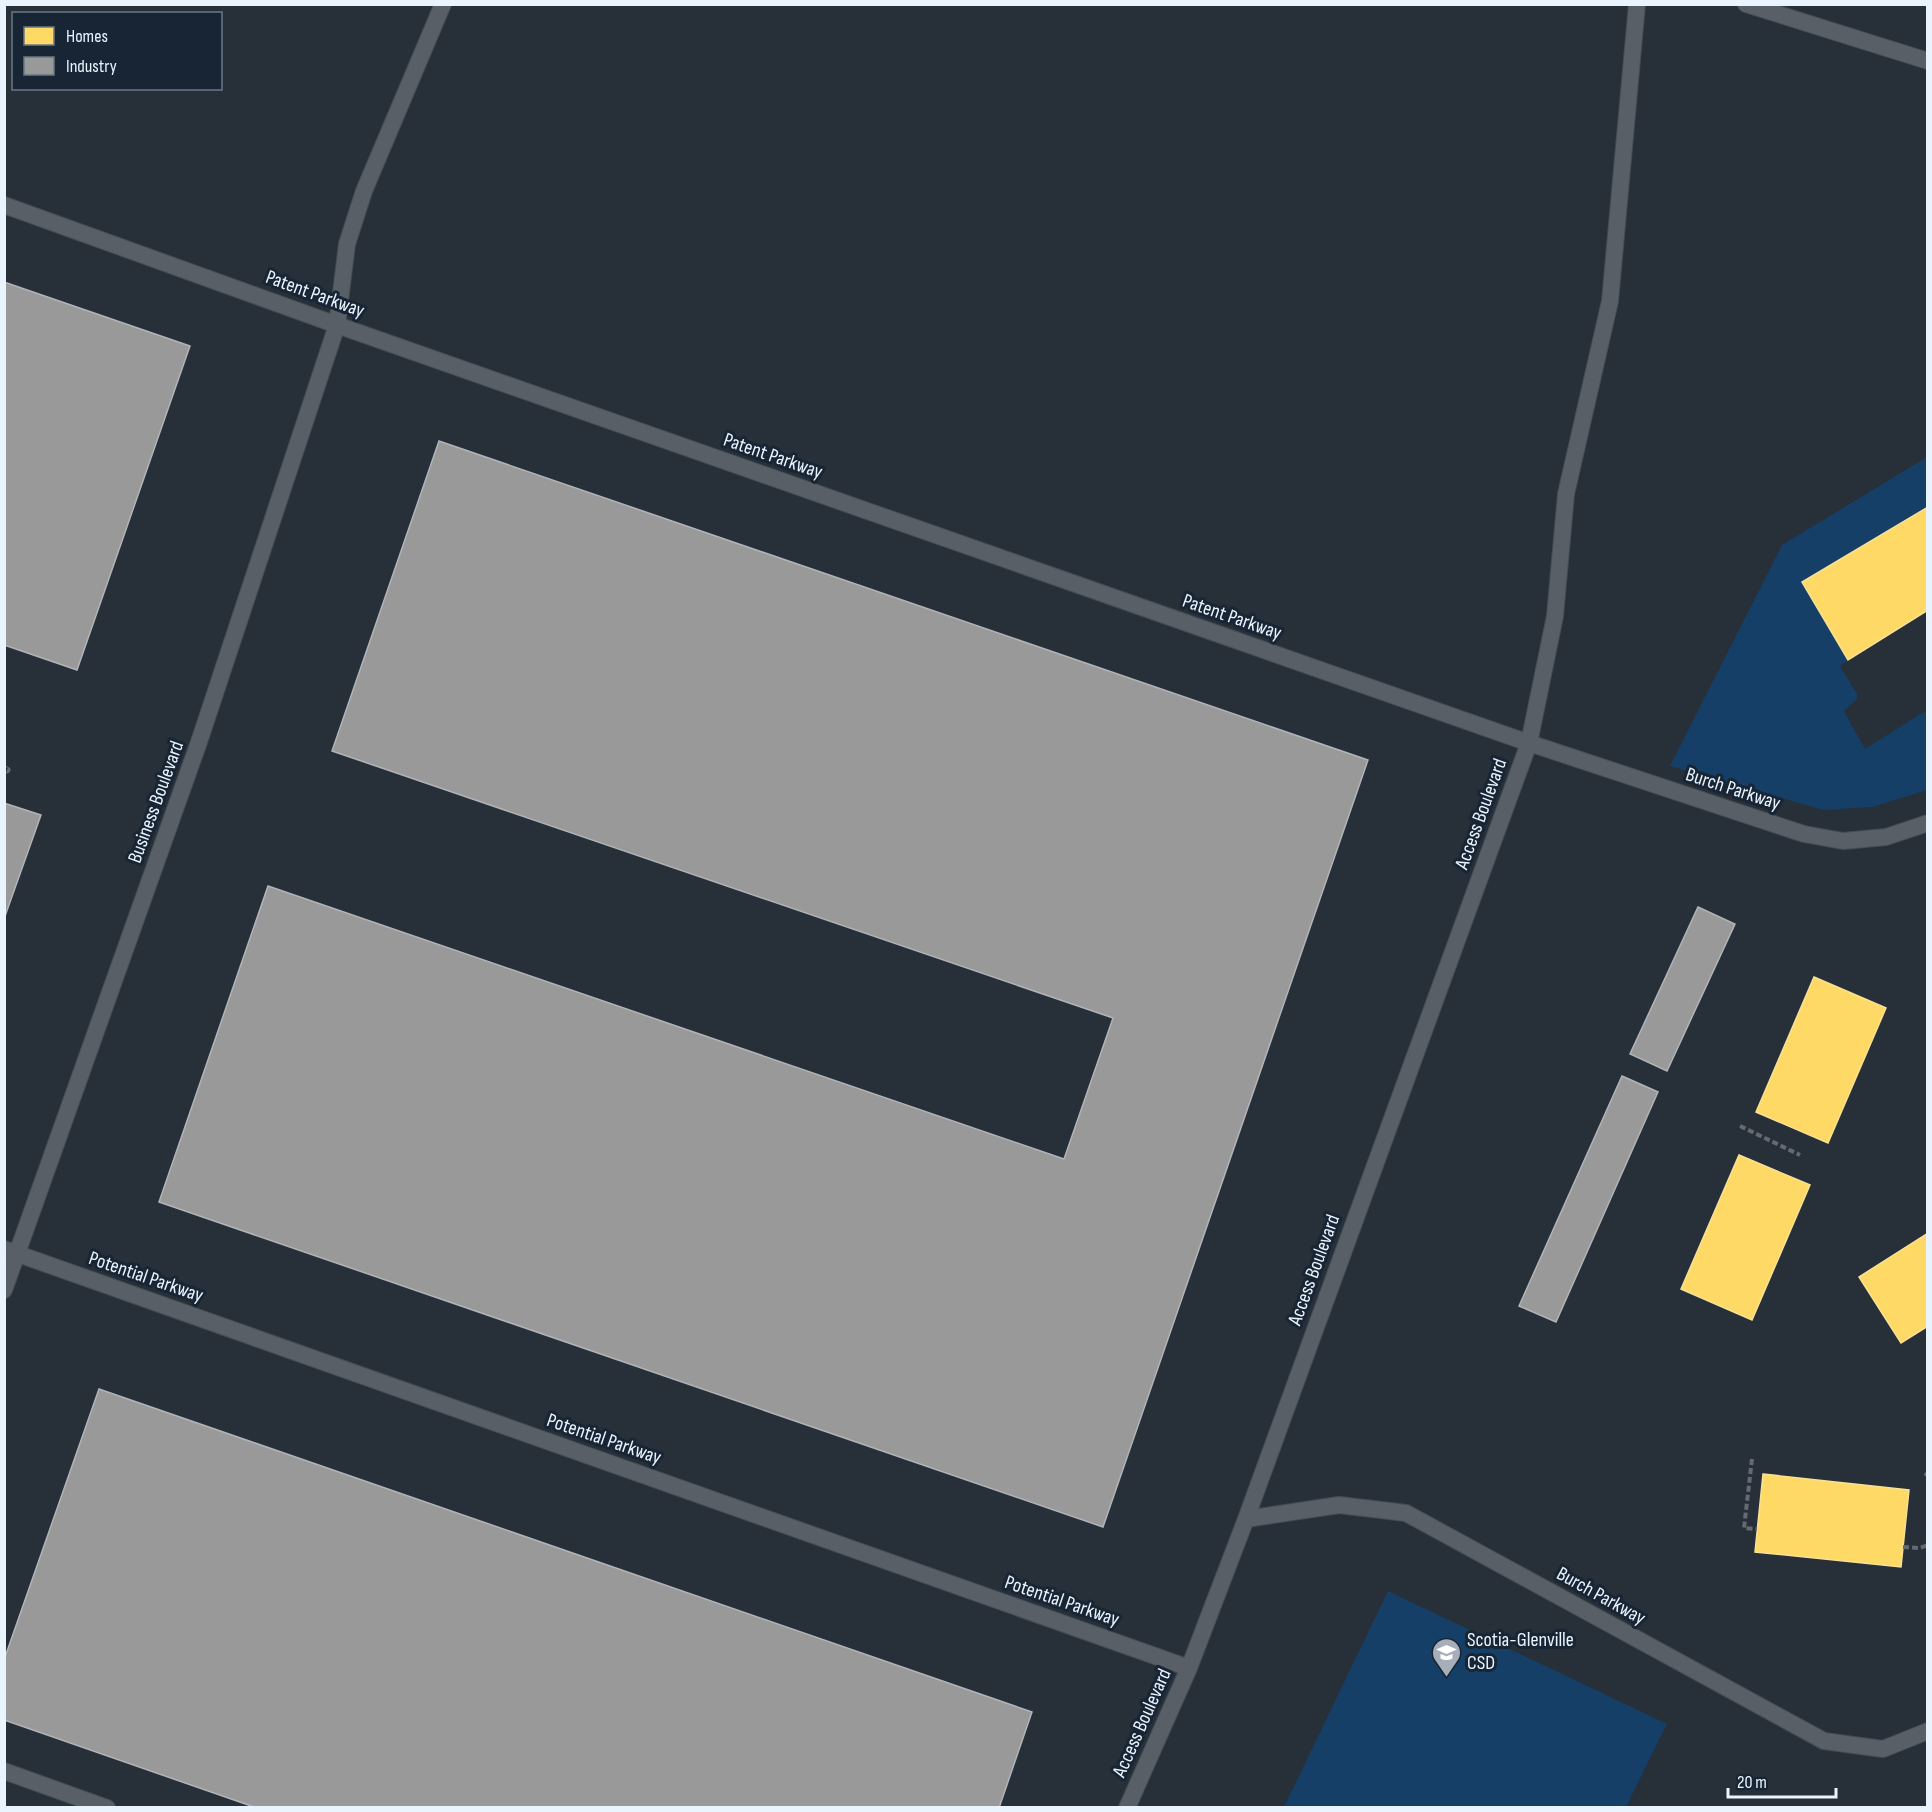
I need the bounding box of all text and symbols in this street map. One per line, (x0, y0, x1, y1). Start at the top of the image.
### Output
legend (12, 12, 222, 90)
text: Homes (66, 26, 108, 47)
text: Industry (66, 56, 117, 77)
street label: Patent Parkway (262, 265, 368, 323)
street label: Patent Parkway (720, 428, 826, 484)
street label: Patent Parkway (1179, 589, 1285, 645)
street label: Business Boulevard (123, 738, 189, 866)
street label: Access Boulevard (1450, 755, 1512, 874)
street label: Burch Parkway (1683, 762, 1784, 816)
street label: Access Boulevard (1283, 1211, 1345, 1330)
street label: Potential Parkway (86, 1246, 207, 1308)
street label: Potential Parkway (544, 1408, 665, 1470)
street label: Burch Parkway (1552, 1562, 1650, 1630)
street label: Potential Parkway (1002, 1570, 1123, 1632)
place label: Scotia-Glenville CSD (1467, 1628, 1574, 1675)
school or university icon: Scotia-Glenville CSD (1430, 1636, 1462, 1678)
street label: Access Boulevard (1107, 1665, 1177, 1782)
scale bar (1728, 1761, 1836, 1799)
text: 20 m (1737, 1772, 1767, 1793)

